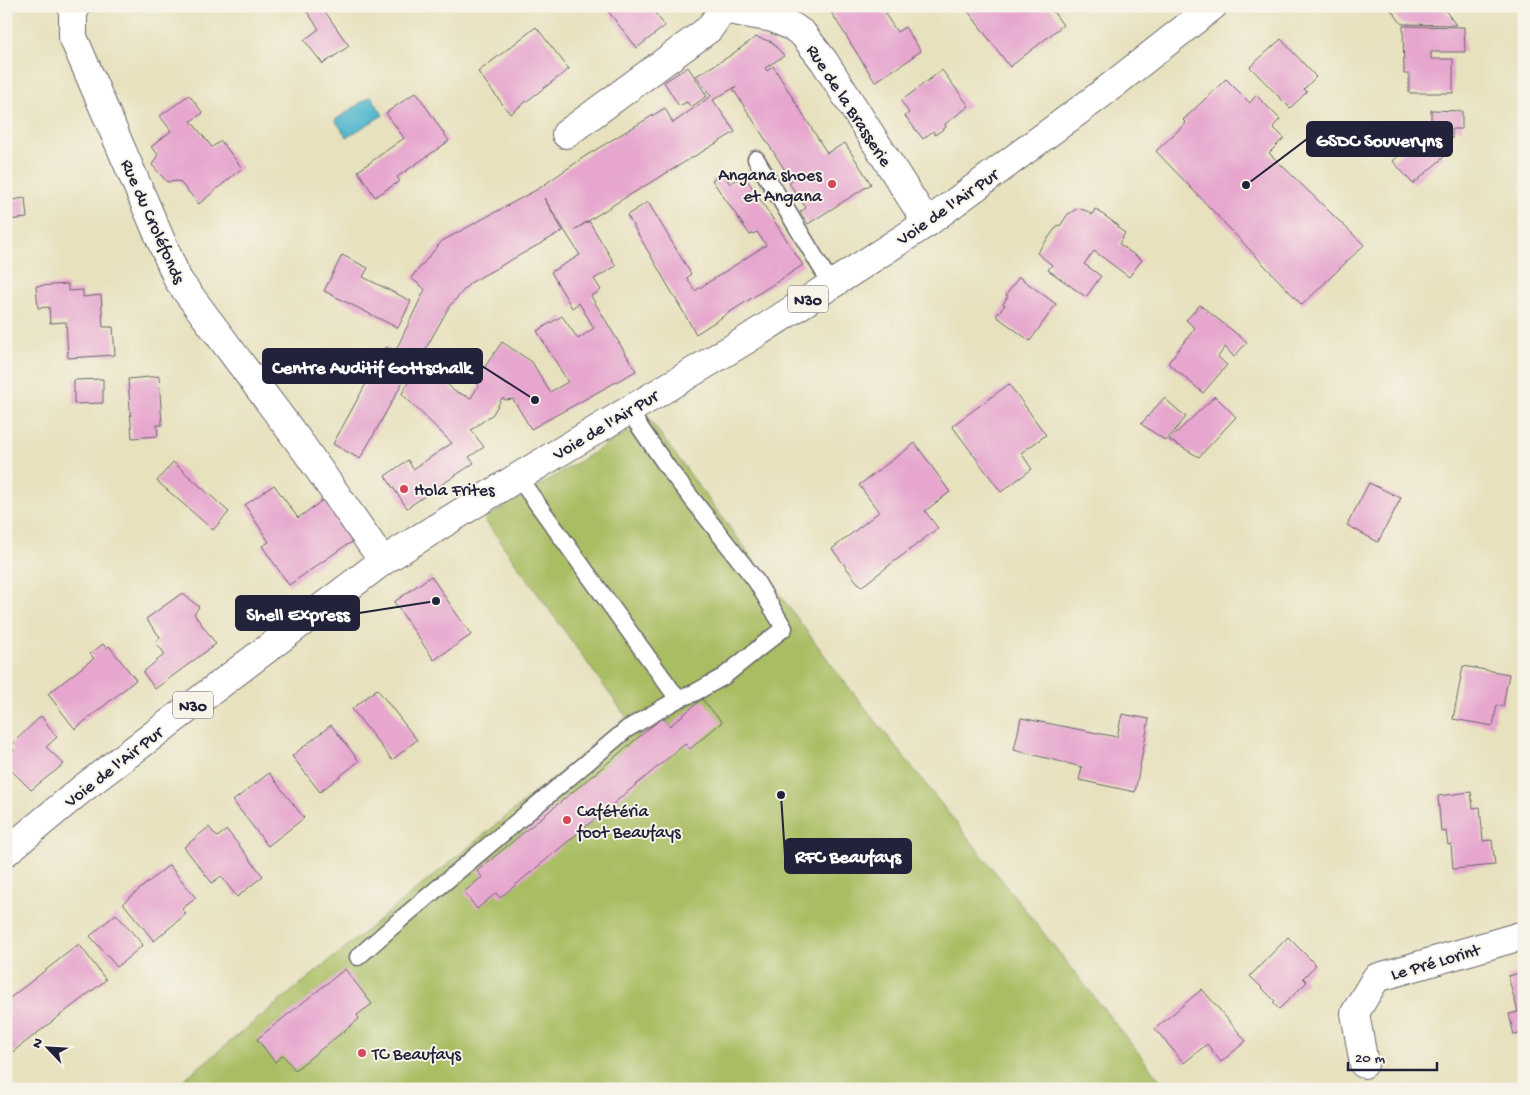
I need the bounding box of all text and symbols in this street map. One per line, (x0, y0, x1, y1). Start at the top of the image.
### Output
street label: Rue de la Brasserie (801, 41, 896, 172)
callout: GSDC Souveryns (1307, 122, 1452, 156)
text: GSDC Souveryns (1316, 131, 1443, 154)
street label: Rue du Croléfonds (115, 157, 189, 289)
street label: Voie de l'Air Pur (893, 164, 1005, 251)
place label: Angana shoes et Angana (718, 166, 823, 208)
marker: Angana shoes et Angana (826, 178, 838, 190)
road number: N30 (788, 286, 828, 312)
callout: Centre Auditif Gottschalk (263, 349, 482, 383)
text: Centre Auditif Gottschalk (271, 358, 474, 381)
street label: Voie de l'Air Pur (549, 386, 664, 466)
place label: Hola Frites (414, 481, 496, 502)
marker: Hola Frites (398, 483, 410, 495)
callout: Shell Express (236, 596, 359, 630)
text: Shell Express (246, 605, 351, 628)
road number: N30 (173, 692, 213, 718)
street label: Voie de l'Air Pur (60, 722, 169, 814)
place label: Cafétéria foot Beaufays (576, 802, 682, 844)
marker: Cafétéria foot Beaufays (561, 814, 573, 826)
callout: RFC Beaufays (785, 839, 911, 873)
text: RFC Beaufays (794, 847, 902, 870)
street label: Le Pré Lorint (1389, 940, 1484, 986)
north arrow (22, 1022, 72, 1072)
text: N (29, 1036, 48, 1051)
scale bar (1348, 1040, 1436, 1072)
place label: TC Beaufays (371, 1045, 462, 1066)
marker: TC Beaufays (356, 1047, 368, 1059)
text: 20 m (1355, 1050, 1385, 1068)

